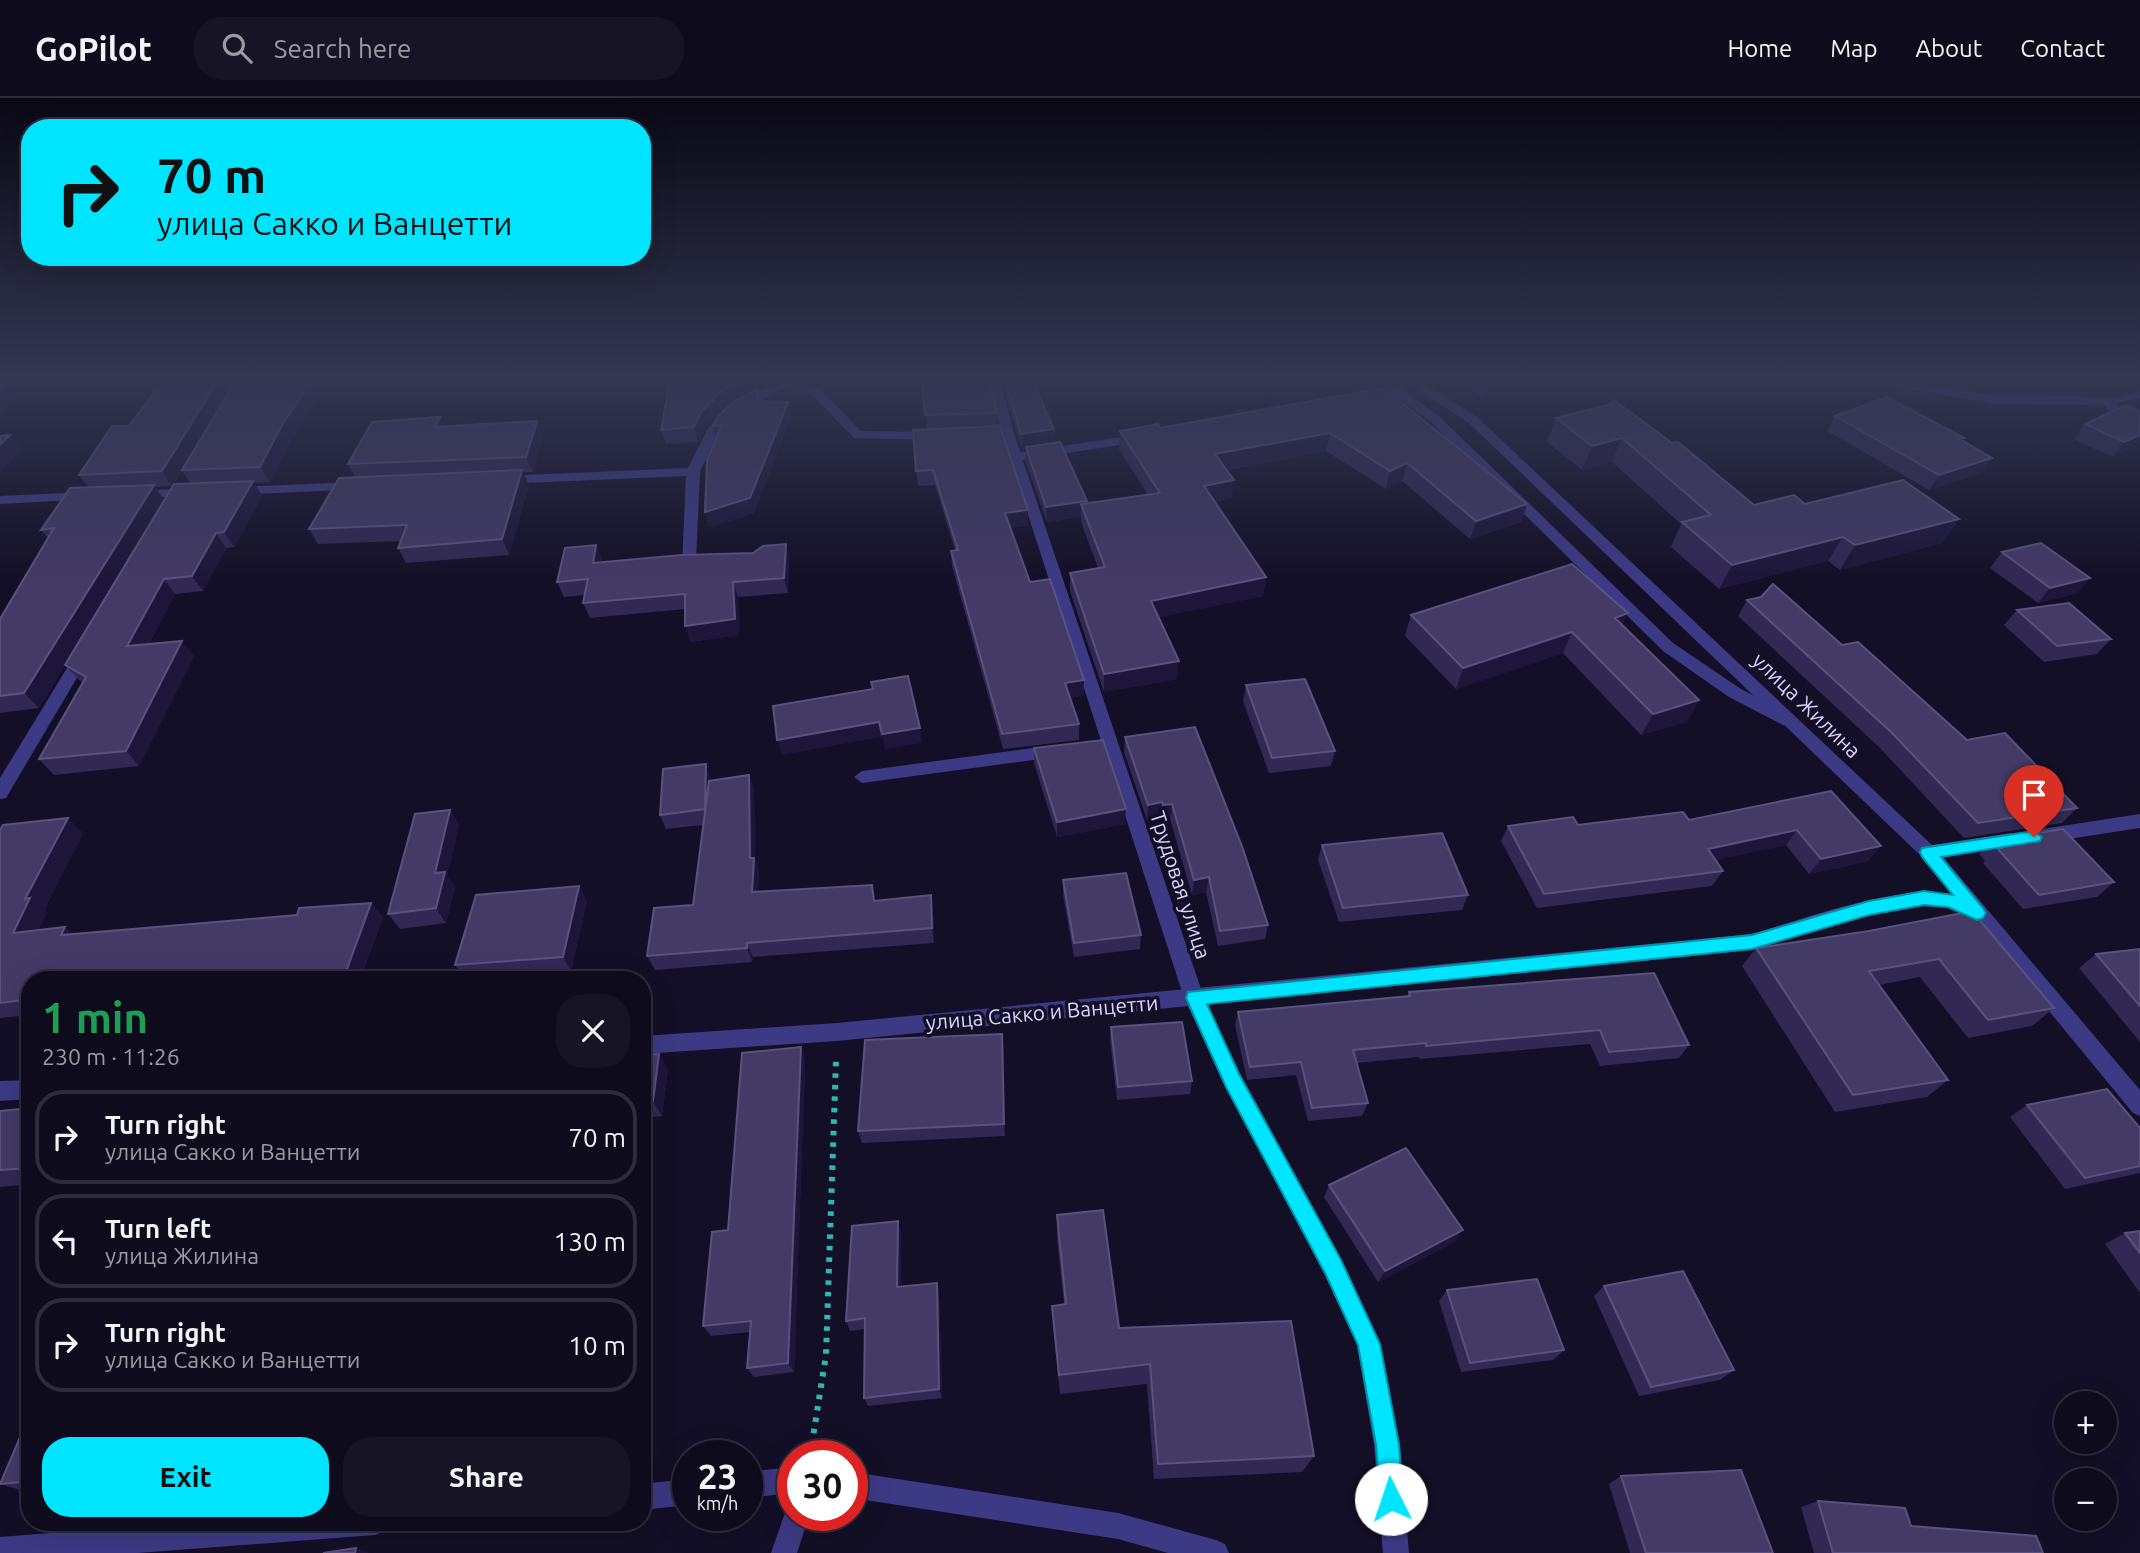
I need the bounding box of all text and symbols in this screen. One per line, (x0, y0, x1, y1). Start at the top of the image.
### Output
search box (194, 17, 684, 80)
icon: search (218, 29, 256, 67)
text: GoPilot (35, 30, 152, 67)
text: Search here (274, 34, 411, 63)
text: Home (1727, 35, 1792, 62)
text: Map (1830, 35, 1877, 62)
text: About (1915, 35, 1982, 62)
text: Contact (2020, 35, 2105, 62)
icon: right (42, 147, 133, 238)
text: 70 m (157, 147, 266, 202)
text: улица Сакко и Ванцетти (157, 205, 512, 241)
street label: улица Жилина (1748, 648, 1866, 762)
pin (2004, 765, 2064, 837)
icon: arrive (2015, 776, 2053, 814)
street label: Трудовая улица (1146, 808, 1216, 962)
street label: улица Сакко и Ванцетти (925, 990, 1159, 1034)
text: 1 min (42, 994, 148, 1041)
button: close (556, 994, 630, 1068)
text: 230 m · 11:26 (42, 1044, 180, 1069)
text: Turn right (105, 1110, 226, 1139)
icon: right (46, 1118, 84, 1156)
text: 70 m (568, 1123, 626, 1152)
text: улица Сакко и Ванцетти (105, 1139, 360, 1164)
text: Turn left (105, 1214, 211, 1243)
icon: left (46, 1222, 84, 1260)
text: 130 m (554, 1227, 626, 1256)
text: улица Жилина (105, 1243, 259, 1268)
text: Turn right (105, 1318, 226, 1347)
icon: right (46, 1326, 84, 1364)
text: 10 m (568, 1331, 626, 1360)
text: улица Сакко и Ванцетти (105, 1347, 360, 1372)
map controls (2054, 1391, 2117, 1531)
button: + (2054, 1391, 2117, 1454)
button: Exit (42, 1437, 329, 1517)
button: Share (343, 1437, 630, 1517)
speed limit sign: 30 (777, 1440, 868, 1531)
text: 23 (698, 1456, 737, 1496)
position arrow (1354, 1462, 1428, 1536)
button: − (2054, 1468, 2117, 1531)
text: km/h (697, 1493, 738, 1513)

